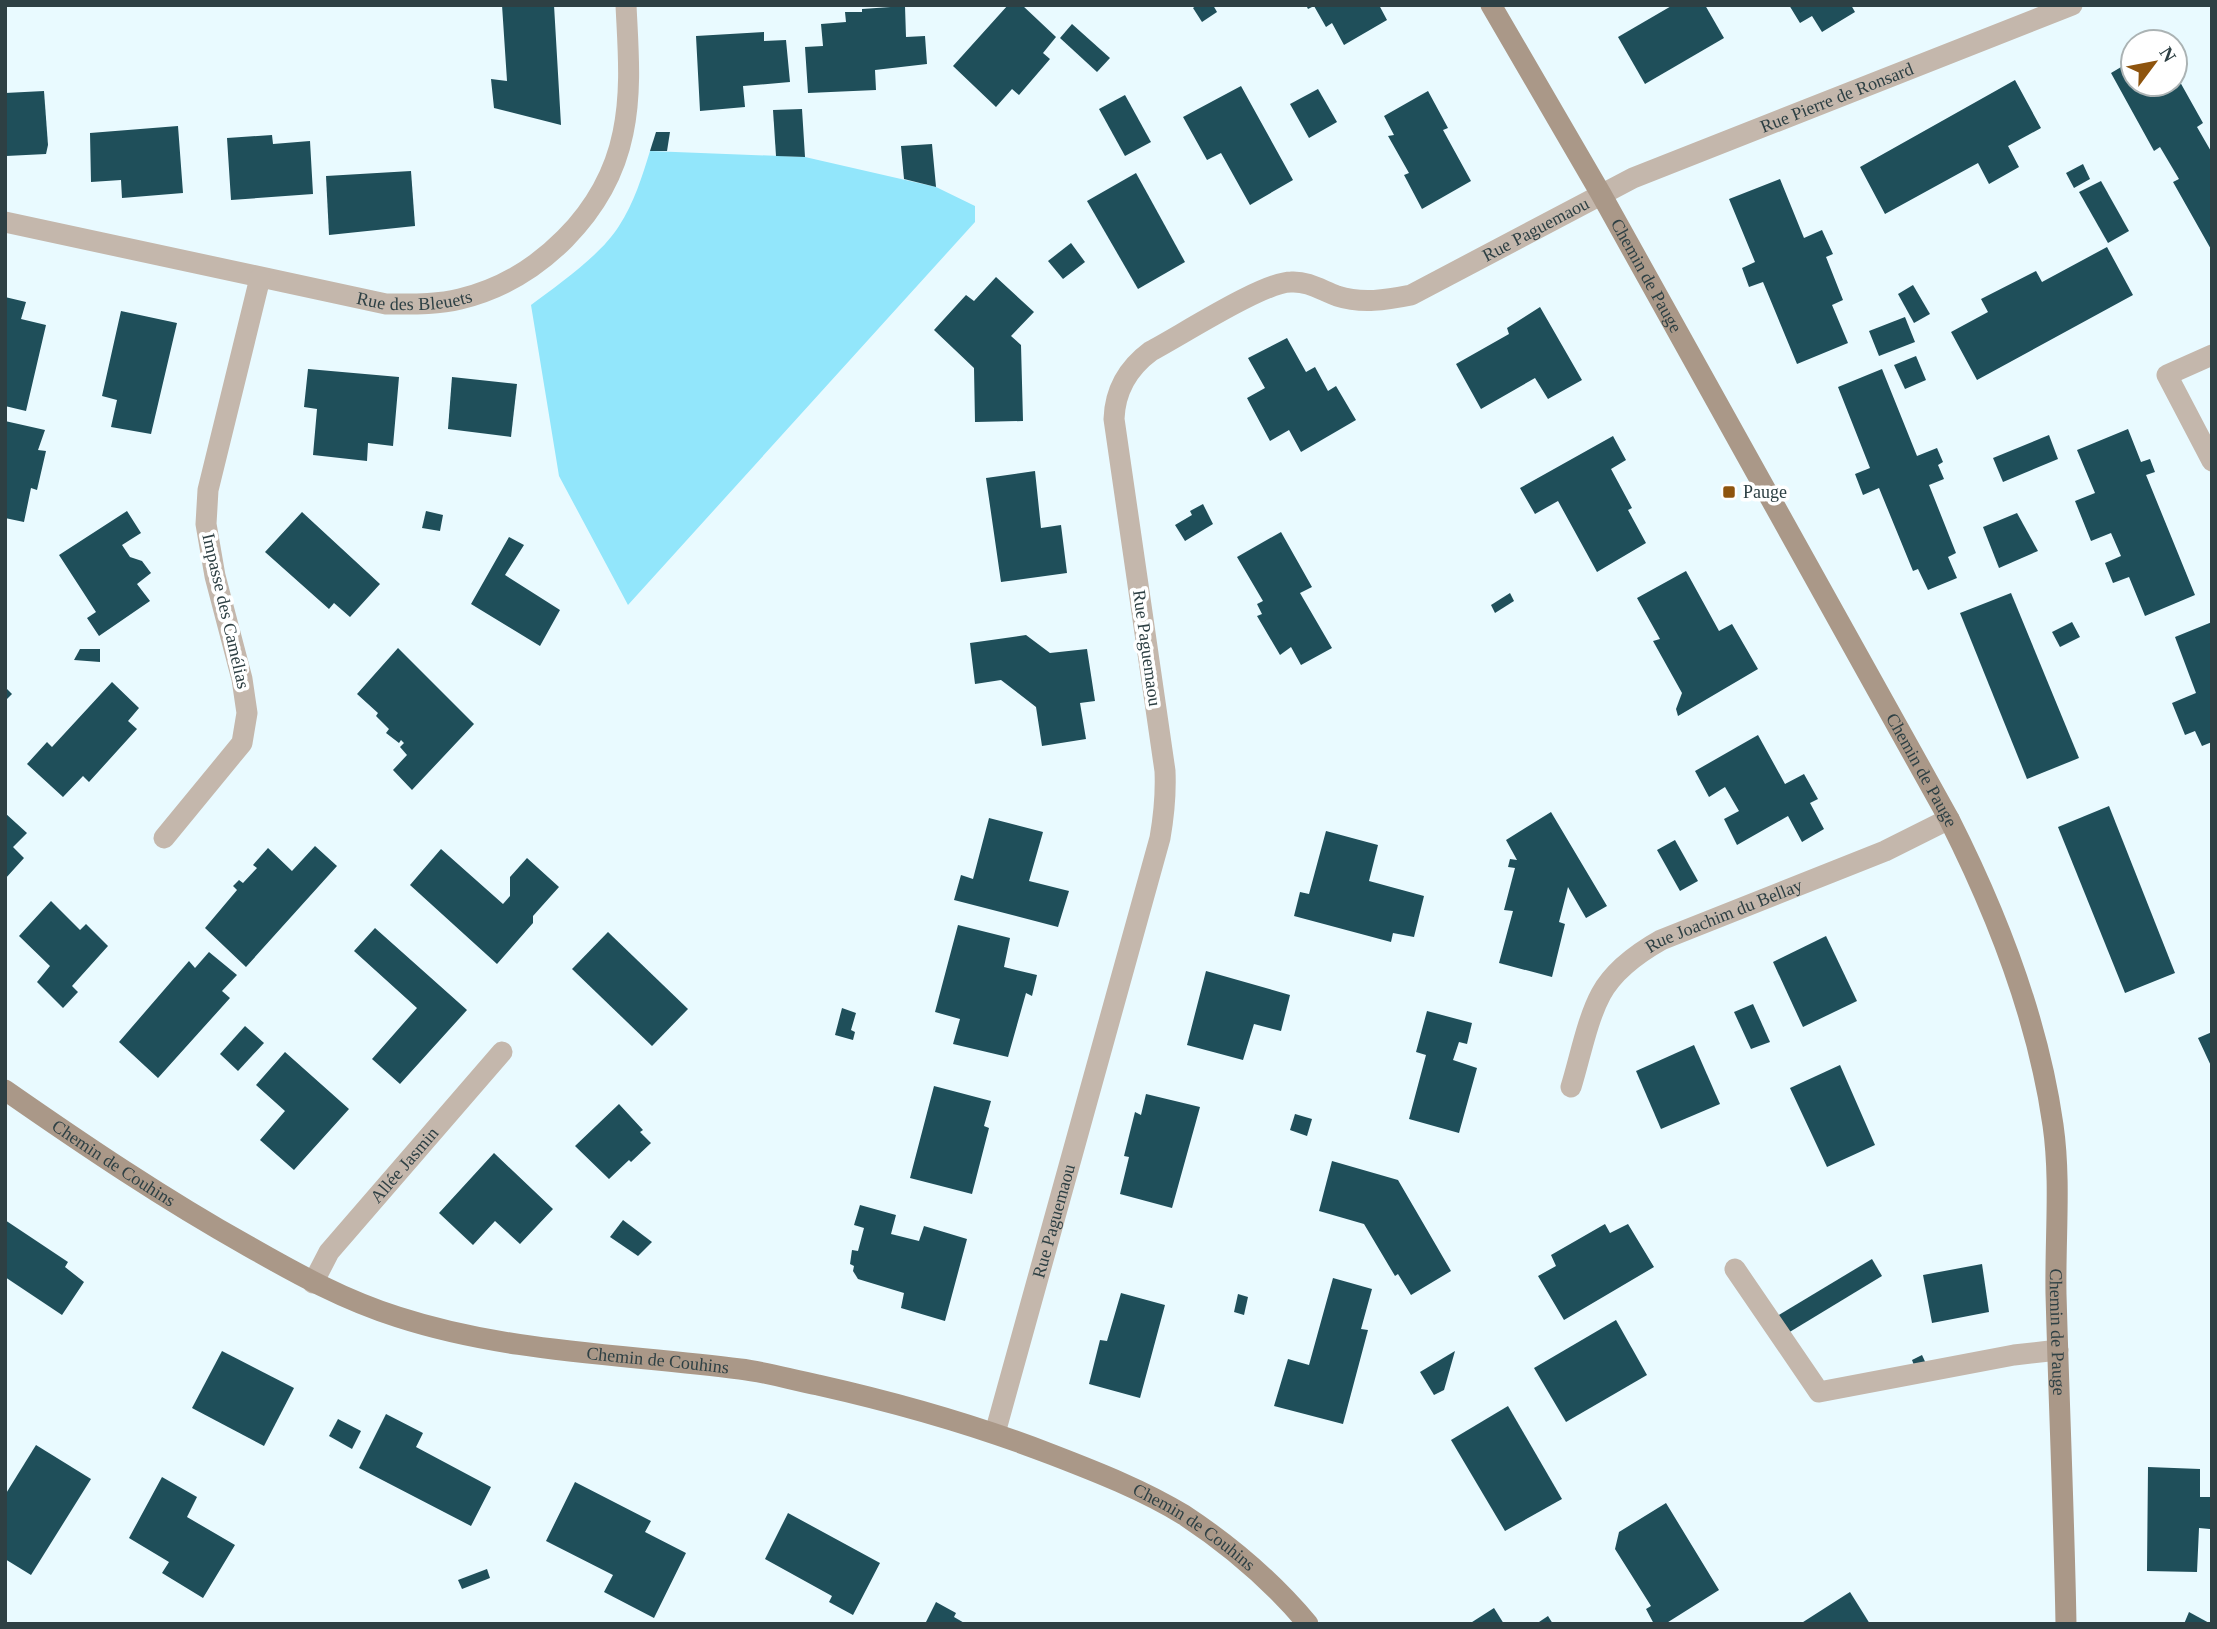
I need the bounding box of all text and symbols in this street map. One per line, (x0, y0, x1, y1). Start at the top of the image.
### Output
north arrow (2119, 28, 2189, 98)
text: N (2155, 43, 2181, 66)
street label: Rue Pierre de Ronsard (1757, 59, 1916, 137)
street label: Rue Paguemaou (1479, 193, 1592, 266)
street label: Chemin de Pauge (1607, 215, 1686, 336)
street label: Rue des Bleuets (355, 286, 474, 314)
place label: Pauge (1743, 482, 1787, 502)
marker: Pauge (1721, 484, 1737, 500)
street label: Impasse des Camélias (198, 531, 254, 691)
street label: Rue Paguemaou (1129, 588, 1165, 708)
street label: Chemin de Pauge (1882, 710, 1961, 830)
street label: Rue Joachim du Bellay (1642, 875, 1805, 957)
street label: Chemin de Couhins (48, 1116, 179, 1211)
street label: Allée Jasmin (366, 1123, 442, 1207)
street label: Rue Paguemaou (1028, 1162, 1079, 1280)
street label: Chemin de Pauge (2046, 1269, 2069, 1396)
street label: Chemin de Couhins (585, 1343, 730, 1378)
street label: Chemin de Couhins (1130, 1479, 1259, 1575)

